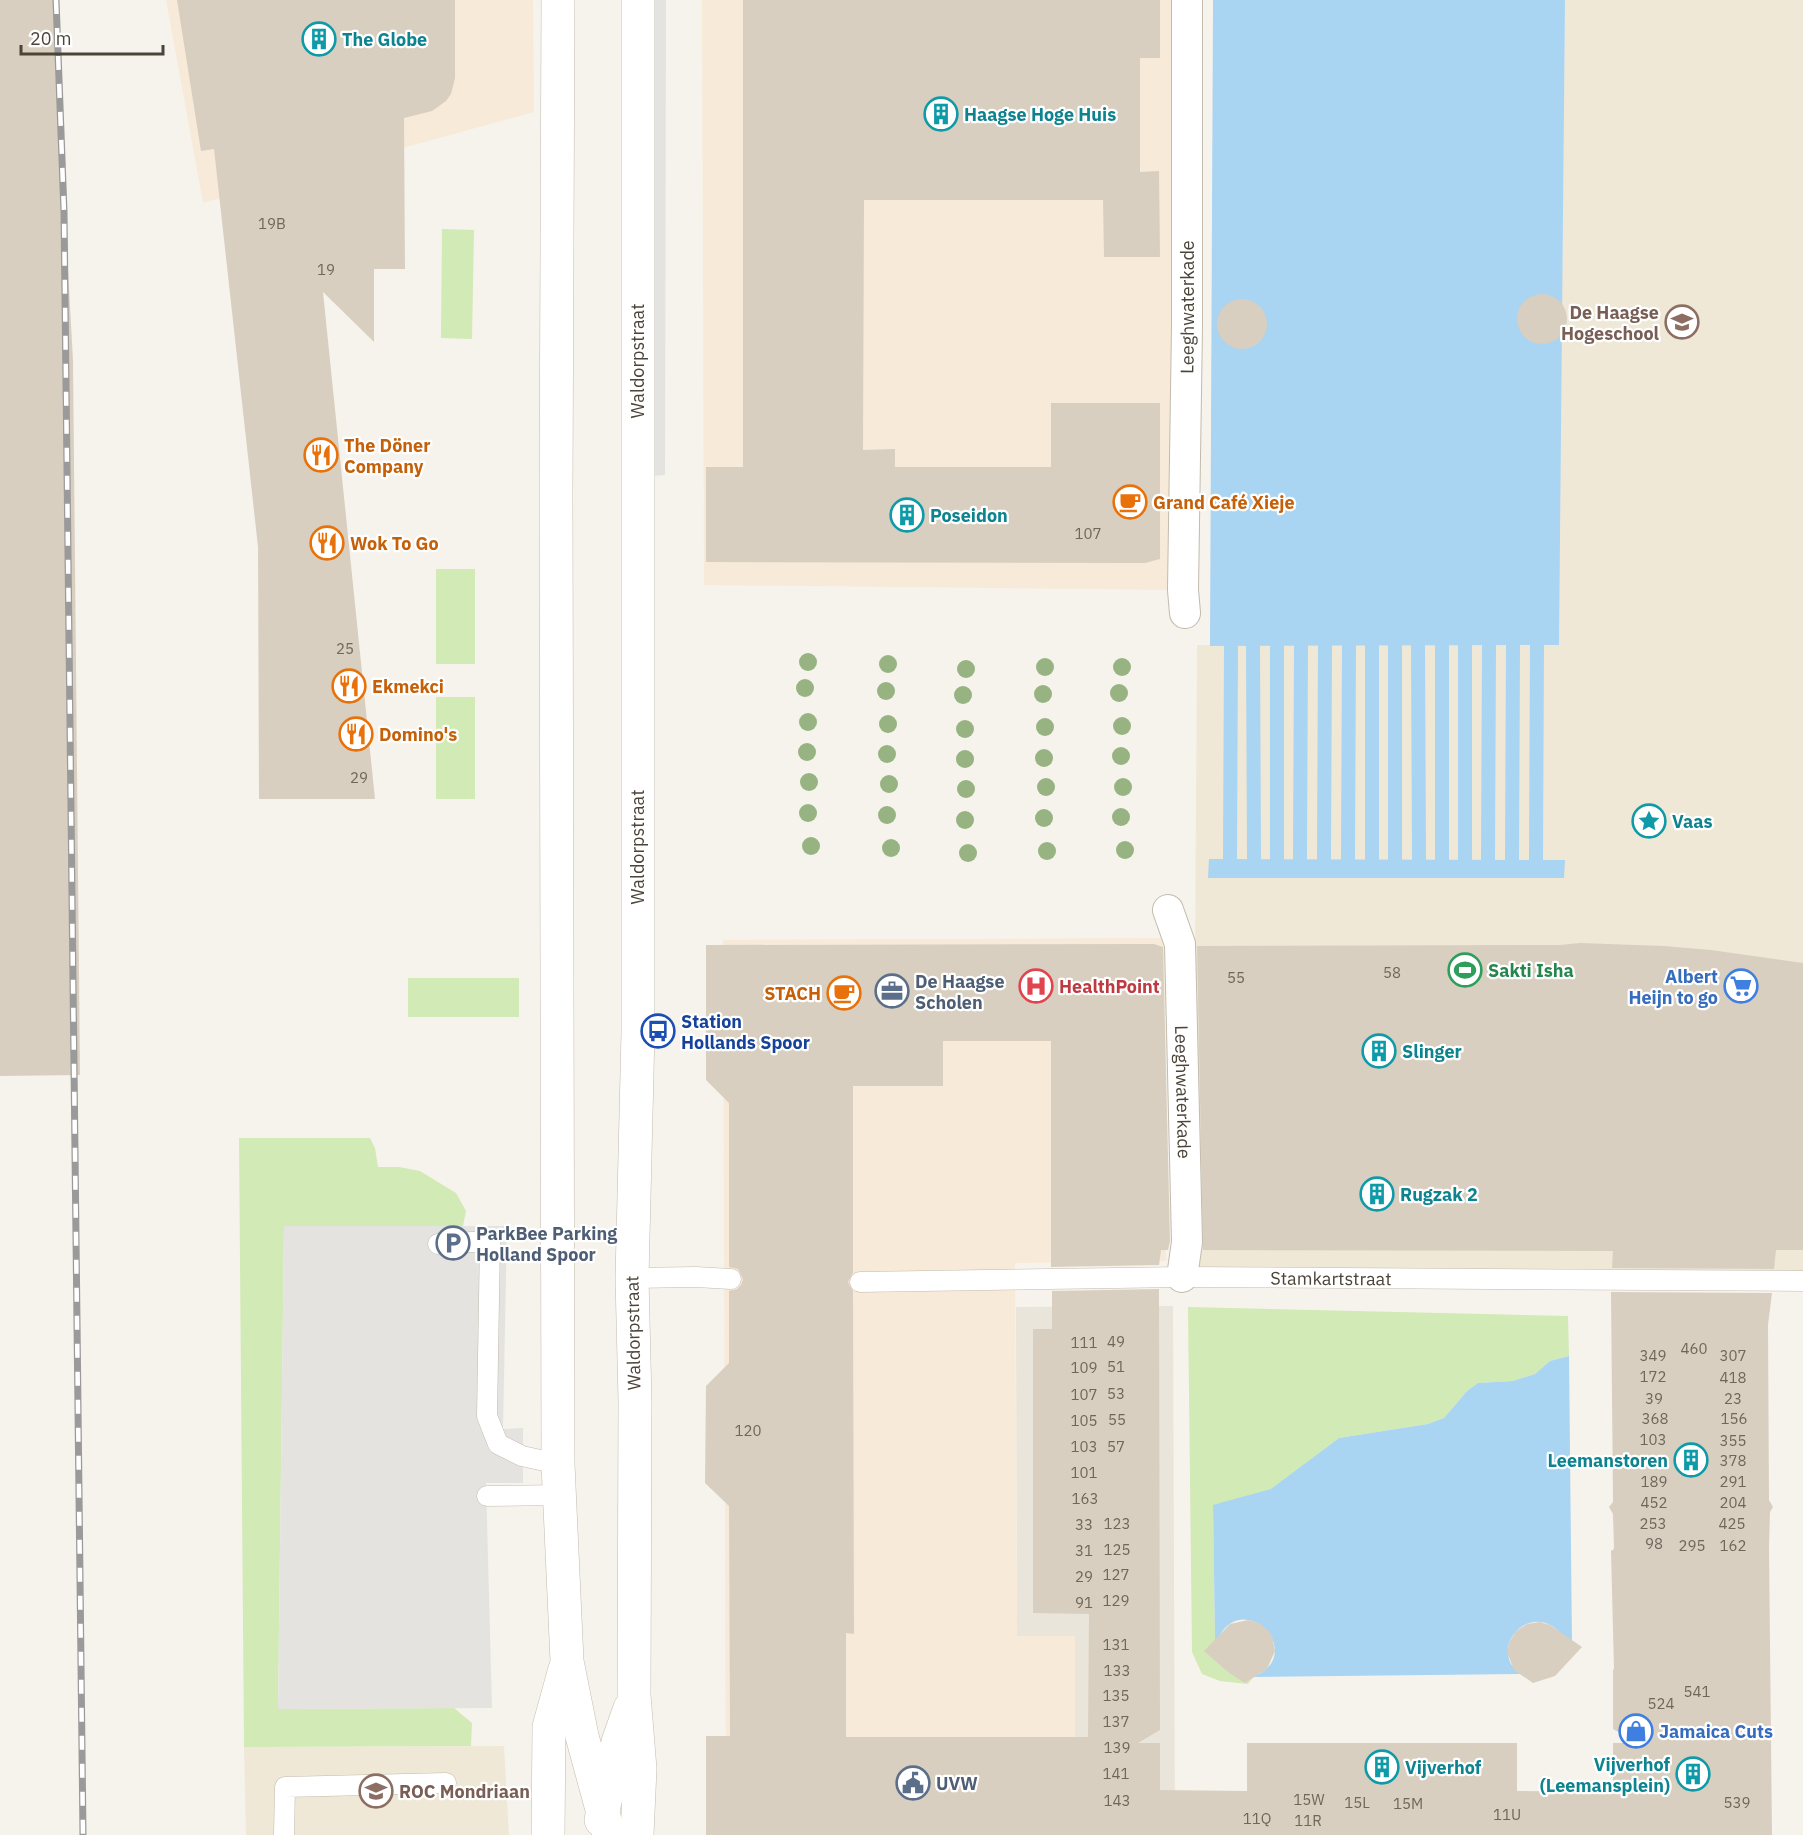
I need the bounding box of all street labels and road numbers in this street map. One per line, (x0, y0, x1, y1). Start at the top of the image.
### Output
street label: Leeghwaterkade (1175, 240, 1199, 374)
street label: Waldorpstraat (626, 304, 649, 418)
street label: Waldorpstraat (626, 790, 649, 904)
street label: Leeghwaterkade (1170, 1025, 1197, 1159)
street label: Stamkartstraat (1270, 1266, 1392, 1290)
street label: Waldorpstraat (620, 1275, 646, 1391)

